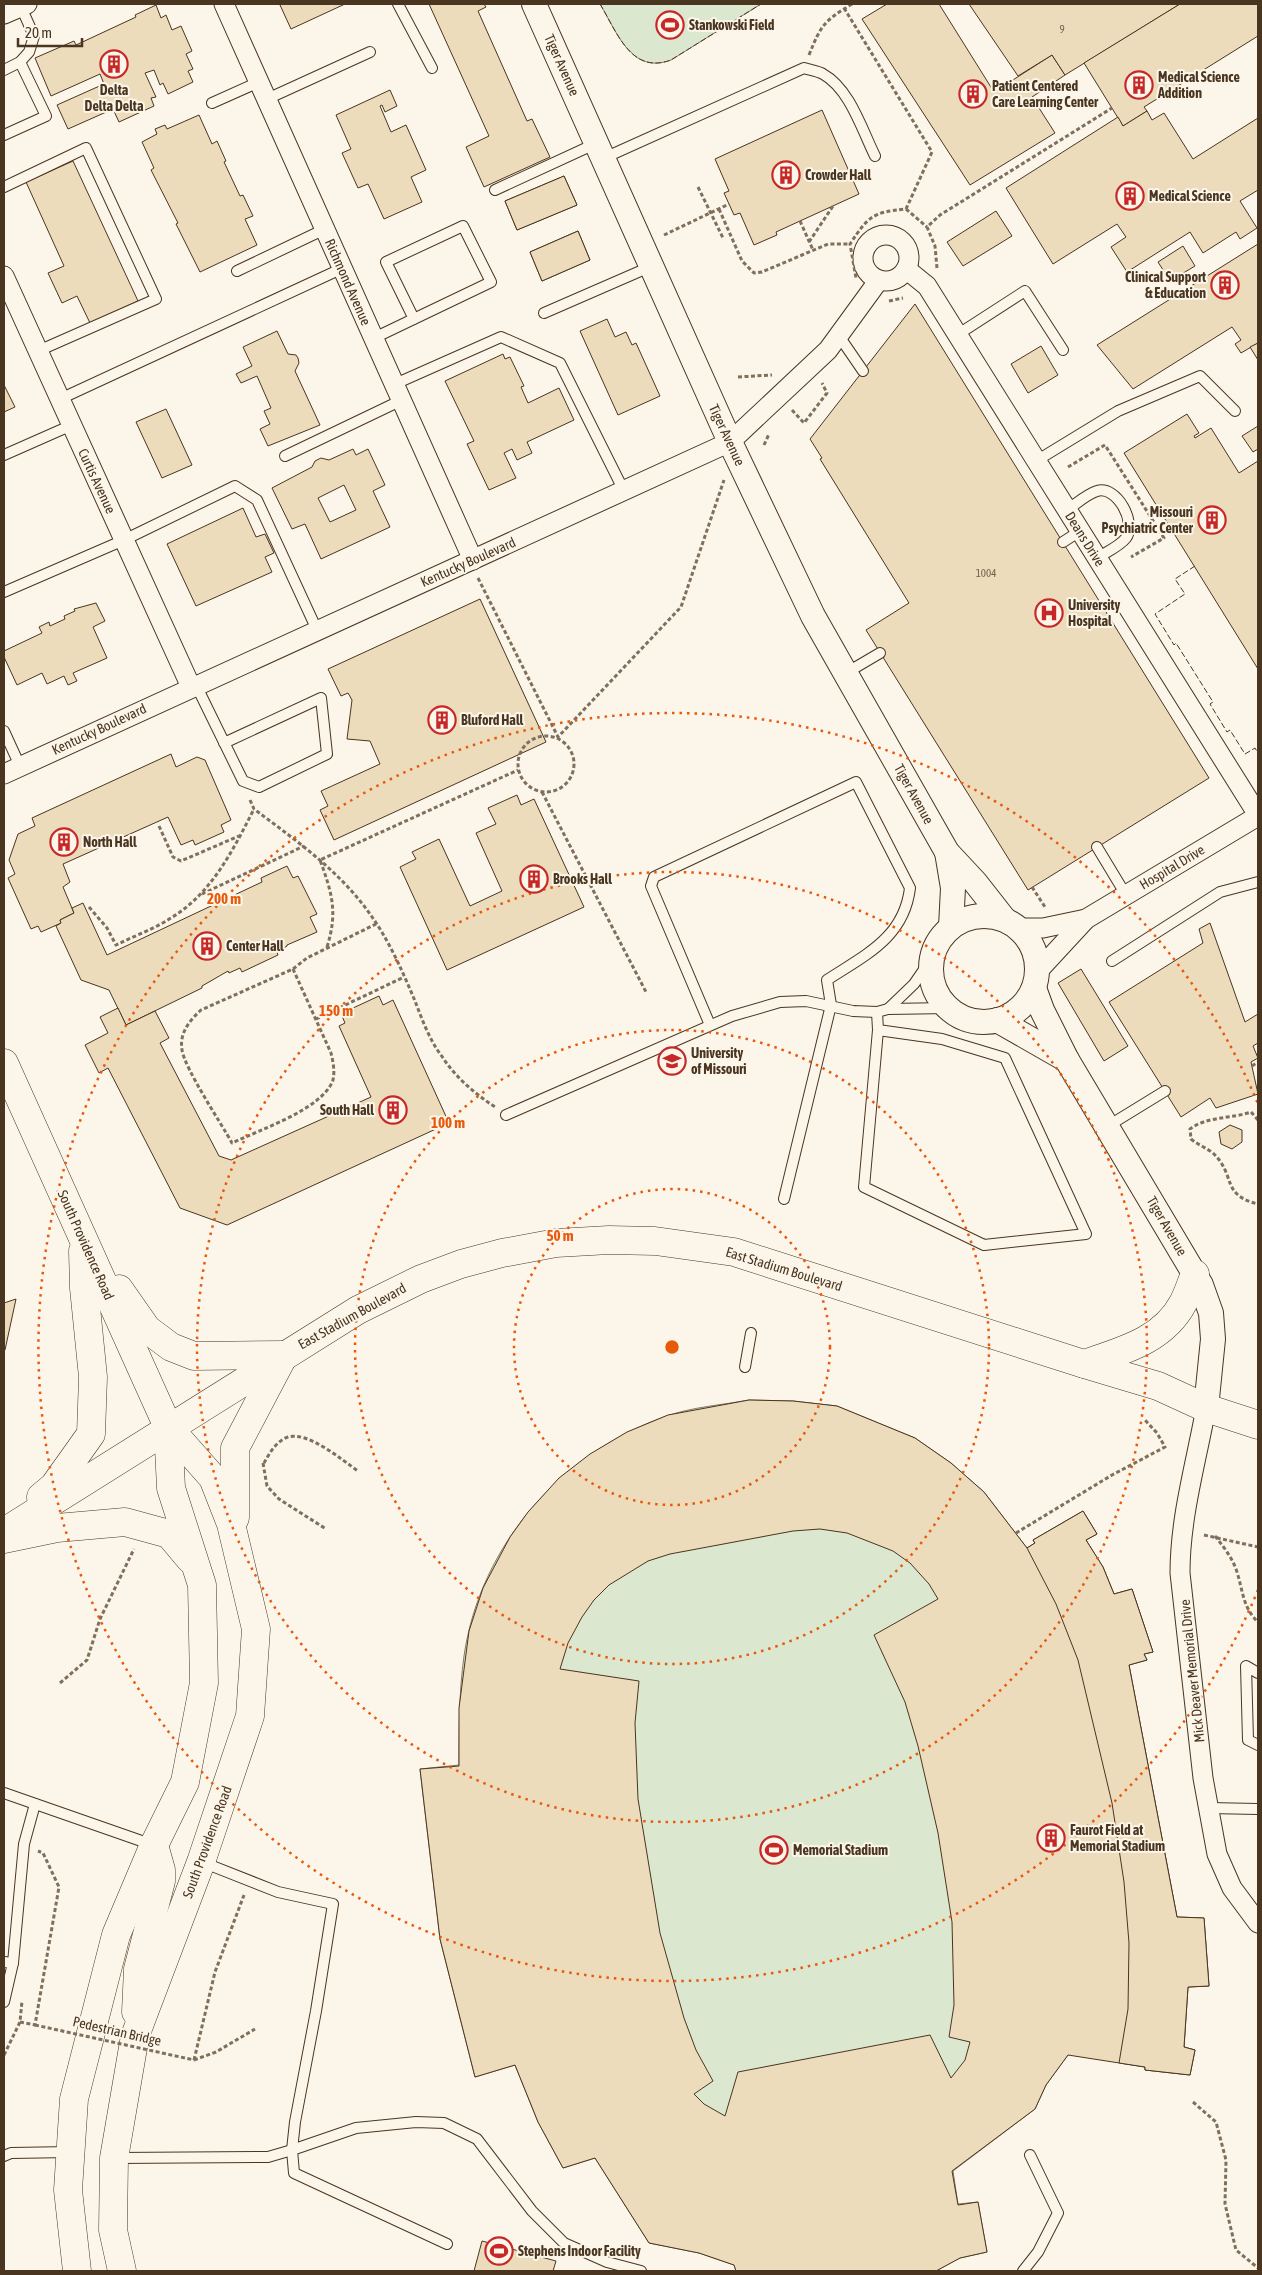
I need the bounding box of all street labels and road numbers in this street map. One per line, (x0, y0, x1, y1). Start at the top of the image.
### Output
street label: Tiger Avenue (541, 32, 583, 98)
street label: Richmond Avenue (322, 236, 374, 328)
street label: Tiger Avenue (706, 402, 748, 468)
street label: Curtis Avenue (75, 446, 119, 516)
street label: Deans Drive (1062, 509, 1108, 569)
street label: Kentucky Boulevard (418, 534, 518, 590)
street label: Kentucky Boulevard (49, 700, 149, 758)
street label: Tiger Avenue (891, 761, 937, 827)
street label: Hospital Drive (1137, 841, 1207, 893)
street label: South Providence Road (55, 1188, 117, 1302)
street label: Tiger Avenue (1144, 1193, 1190, 1259)
street label: East Stadium Boulevard (724, 1244, 844, 1294)
street label: East Stadium Boulevard (295, 1280, 409, 1352)
street label: Mick Deaver Memorial Drive (1177, 1599, 1207, 1743)
street label: South Providence Road (179, 1784, 235, 1900)
street label: Pedestrian Bridge (71, 2013, 163, 2049)

